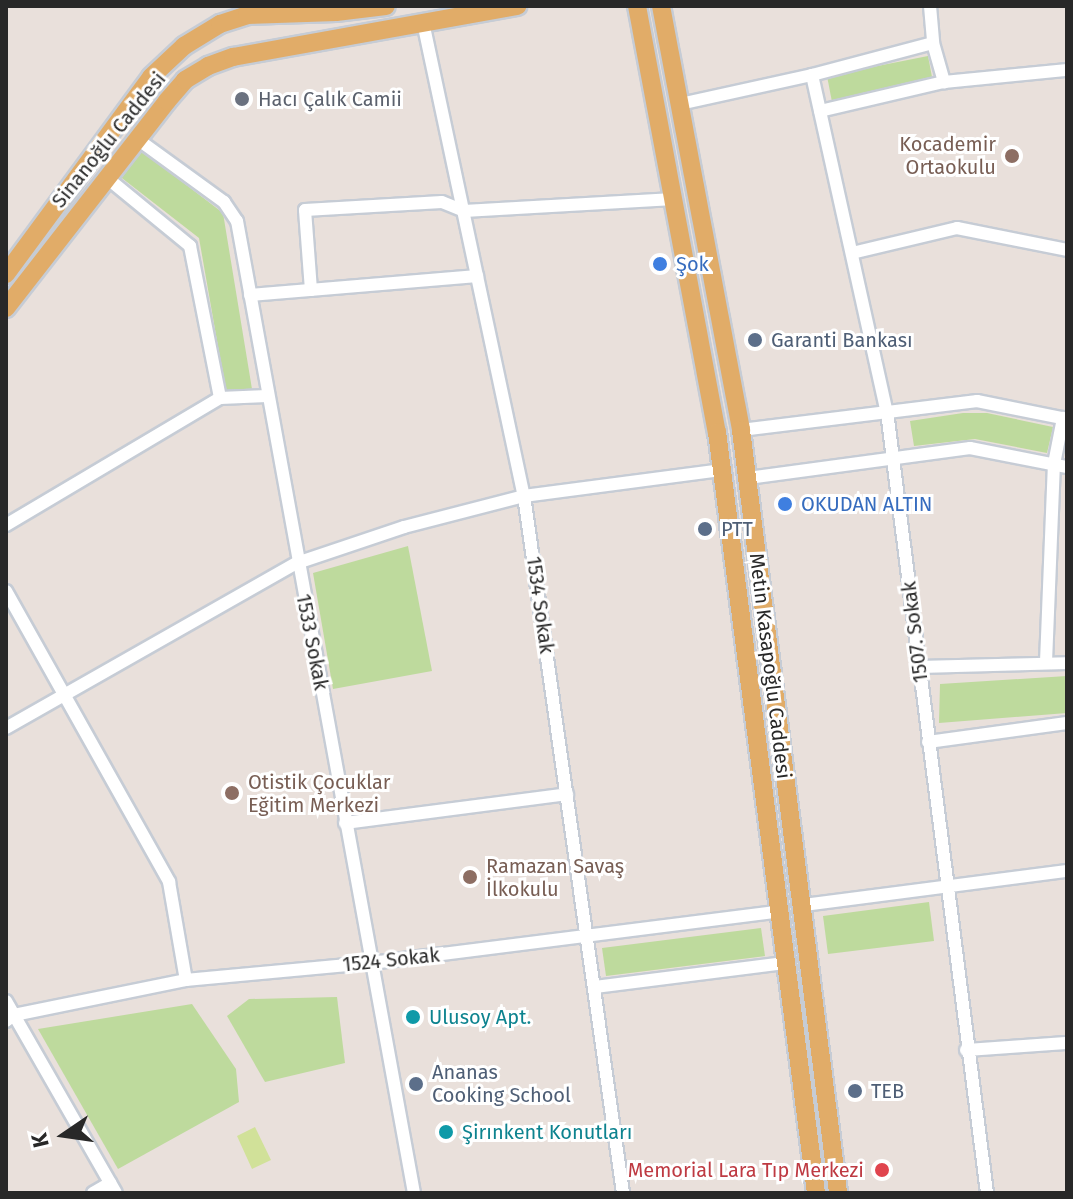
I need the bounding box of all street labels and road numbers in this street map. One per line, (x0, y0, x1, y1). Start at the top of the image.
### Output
street label: Si̇nanoğlu Caddesi (47, 67, 171, 213)
street label: Metin Kasapoğlu Caddesi (744, 552, 796, 780)
street label: 1534 Sokak (521, 555, 559, 655)
street label: 1507. Sokak (897, 580, 933, 684)
street label: 1533 Sokak (291, 592, 333, 692)
street label: 1524 Sokak (341, 943, 441, 977)

